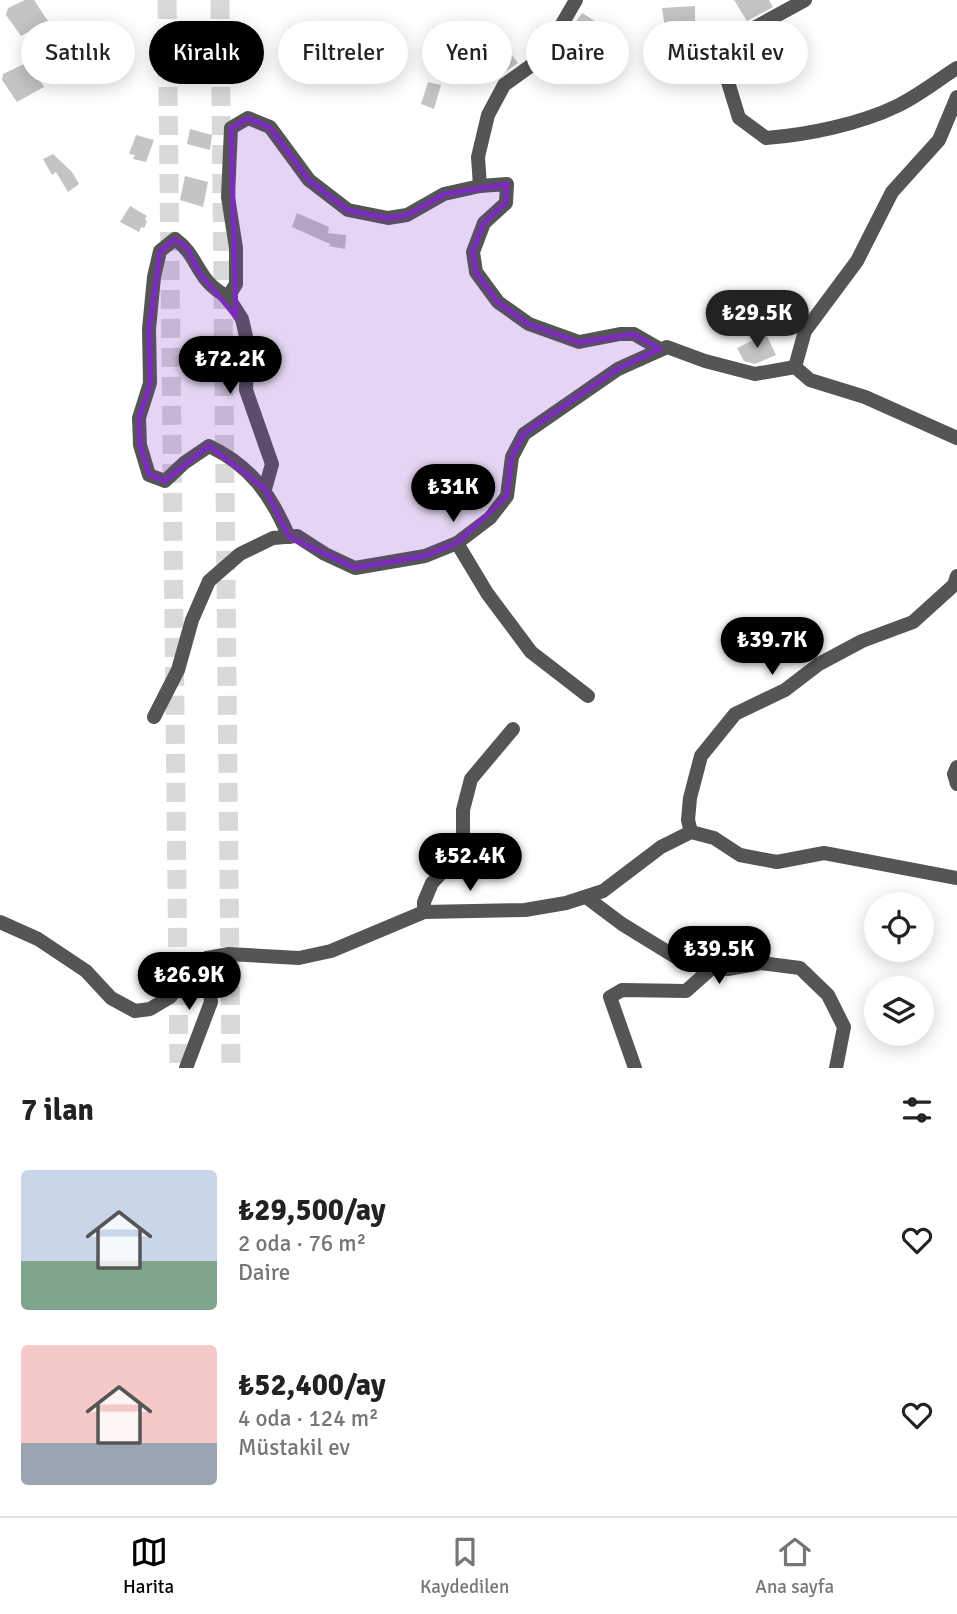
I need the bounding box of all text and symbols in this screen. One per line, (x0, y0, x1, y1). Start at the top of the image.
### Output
chip: Satılık (21, 21, 135, 84)
chip: Kiralık (149, 21, 264, 84)
chip: Filtreler (278, 21, 408, 84)
chip: Yeni (422, 21, 512, 84)
chip: Daire (526, 21, 629, 84)
chip: Müstakil ev (643, 21, 808, 84)
pin: ₺29.5K (700, 290, 814, 350)
text: ₺29.5K (722, 298, 792, 327)
pin: ₺72.2K (173, 336, 287, 396)
text: ₺72.2K (195, 344, 265, 373)
pin: ₺31K (412, 464, 494, 524)
text: ₺31K (427, 472, 479, 501)
pin: ₺39.7K (715, 618, 829, 677)
text: ₺39.7K (737, 625, 807, 654)
pin: ₺52.4K (413, 834, 527, 893)
text: ₺52.4K (435, 841, 505, 870)
map controls (864, 892, 934, 1046)
button: locate (864, 892, 934, 962)
pin: ₺39.5K (662, 926, 776, 986)
text: ₺39.5K (684, 934, 754, 963)
pin: ₺26.9K (132, 953, 246, 1012)
text: ₺26.9K (154, 960, 224, 989)
button: layers (864, 976, 934, 1046)
icon: filters (898, 1091, 936, 1129)
text: 7 ilan (21, 1092, 94, 1129)
text: ₺29,500/ay (238, 1192, 386, 1229)
icon: home (77, 1198, 161, 1282)
icon: heart (898, 1221, 936, 1259)
text: 2 oda · 76 m² (238, 1229, 366, 1258)
text: Daire (238, 1258, 290, 1287)
text: ₺52,400/ay (238, 1367, 386, 1404)
icon: home (77, 1373, 161, 1457)
icon: heart (898, 1396, 936, 1434)
text: 4 oda · 124 m² (238, 1404, 379, 1433)
text: Müstakil ev (238, 1433, 350, 1462)
tab: Harita (123, 1533, 174, 1599)
tab: Kaydedilen (420, 1533, 509, 1599)
tab: Ana sayfa (755, 1533, 834, 1599)

